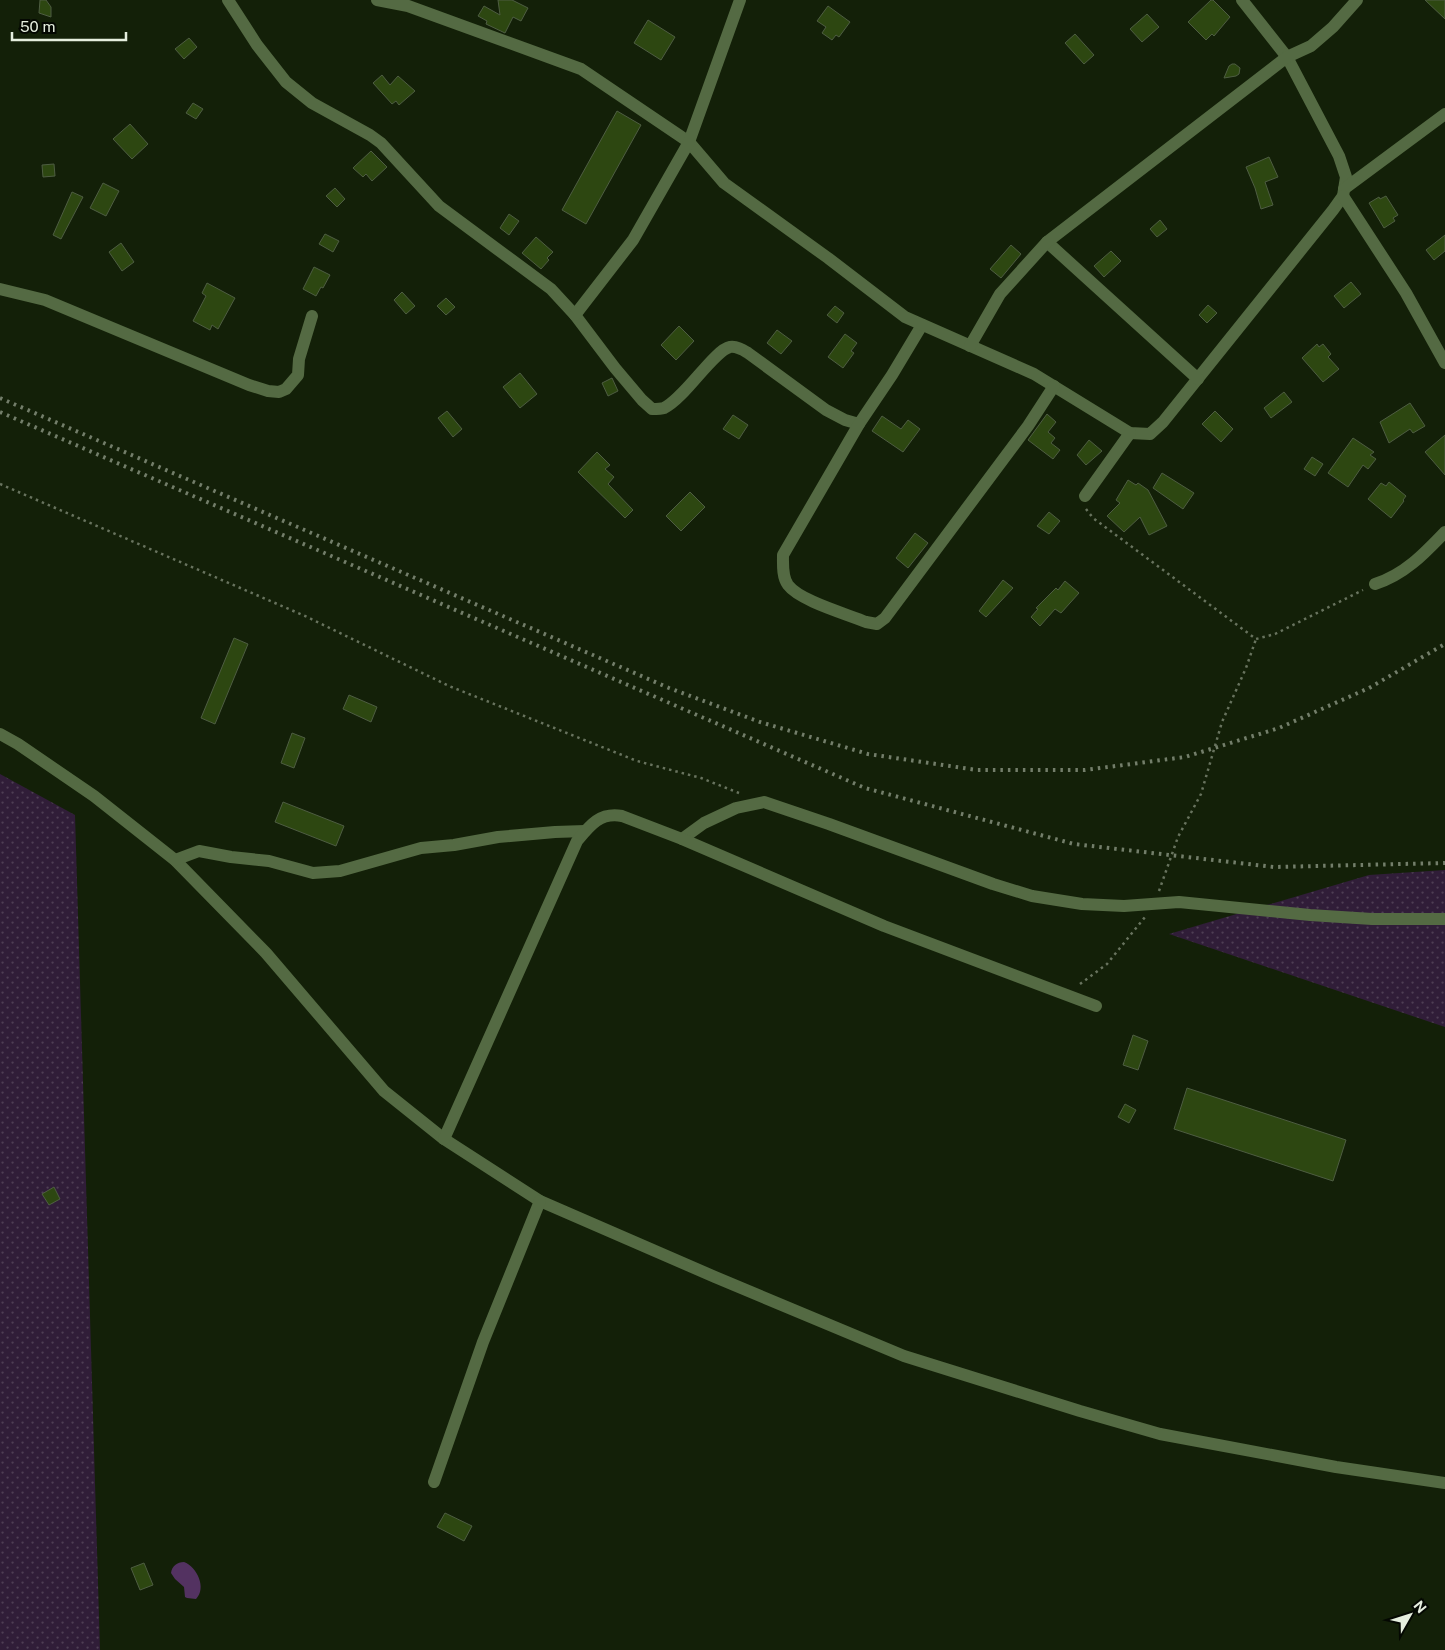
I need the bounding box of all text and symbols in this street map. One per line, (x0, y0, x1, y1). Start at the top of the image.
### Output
scale bar (12, 10, 126, 42)
text: 50 m (20, 18, 55, 35)
north arrow (1385, 1590, 1435, 1640)
text: N (1410, 1598, 1430, 1616)

